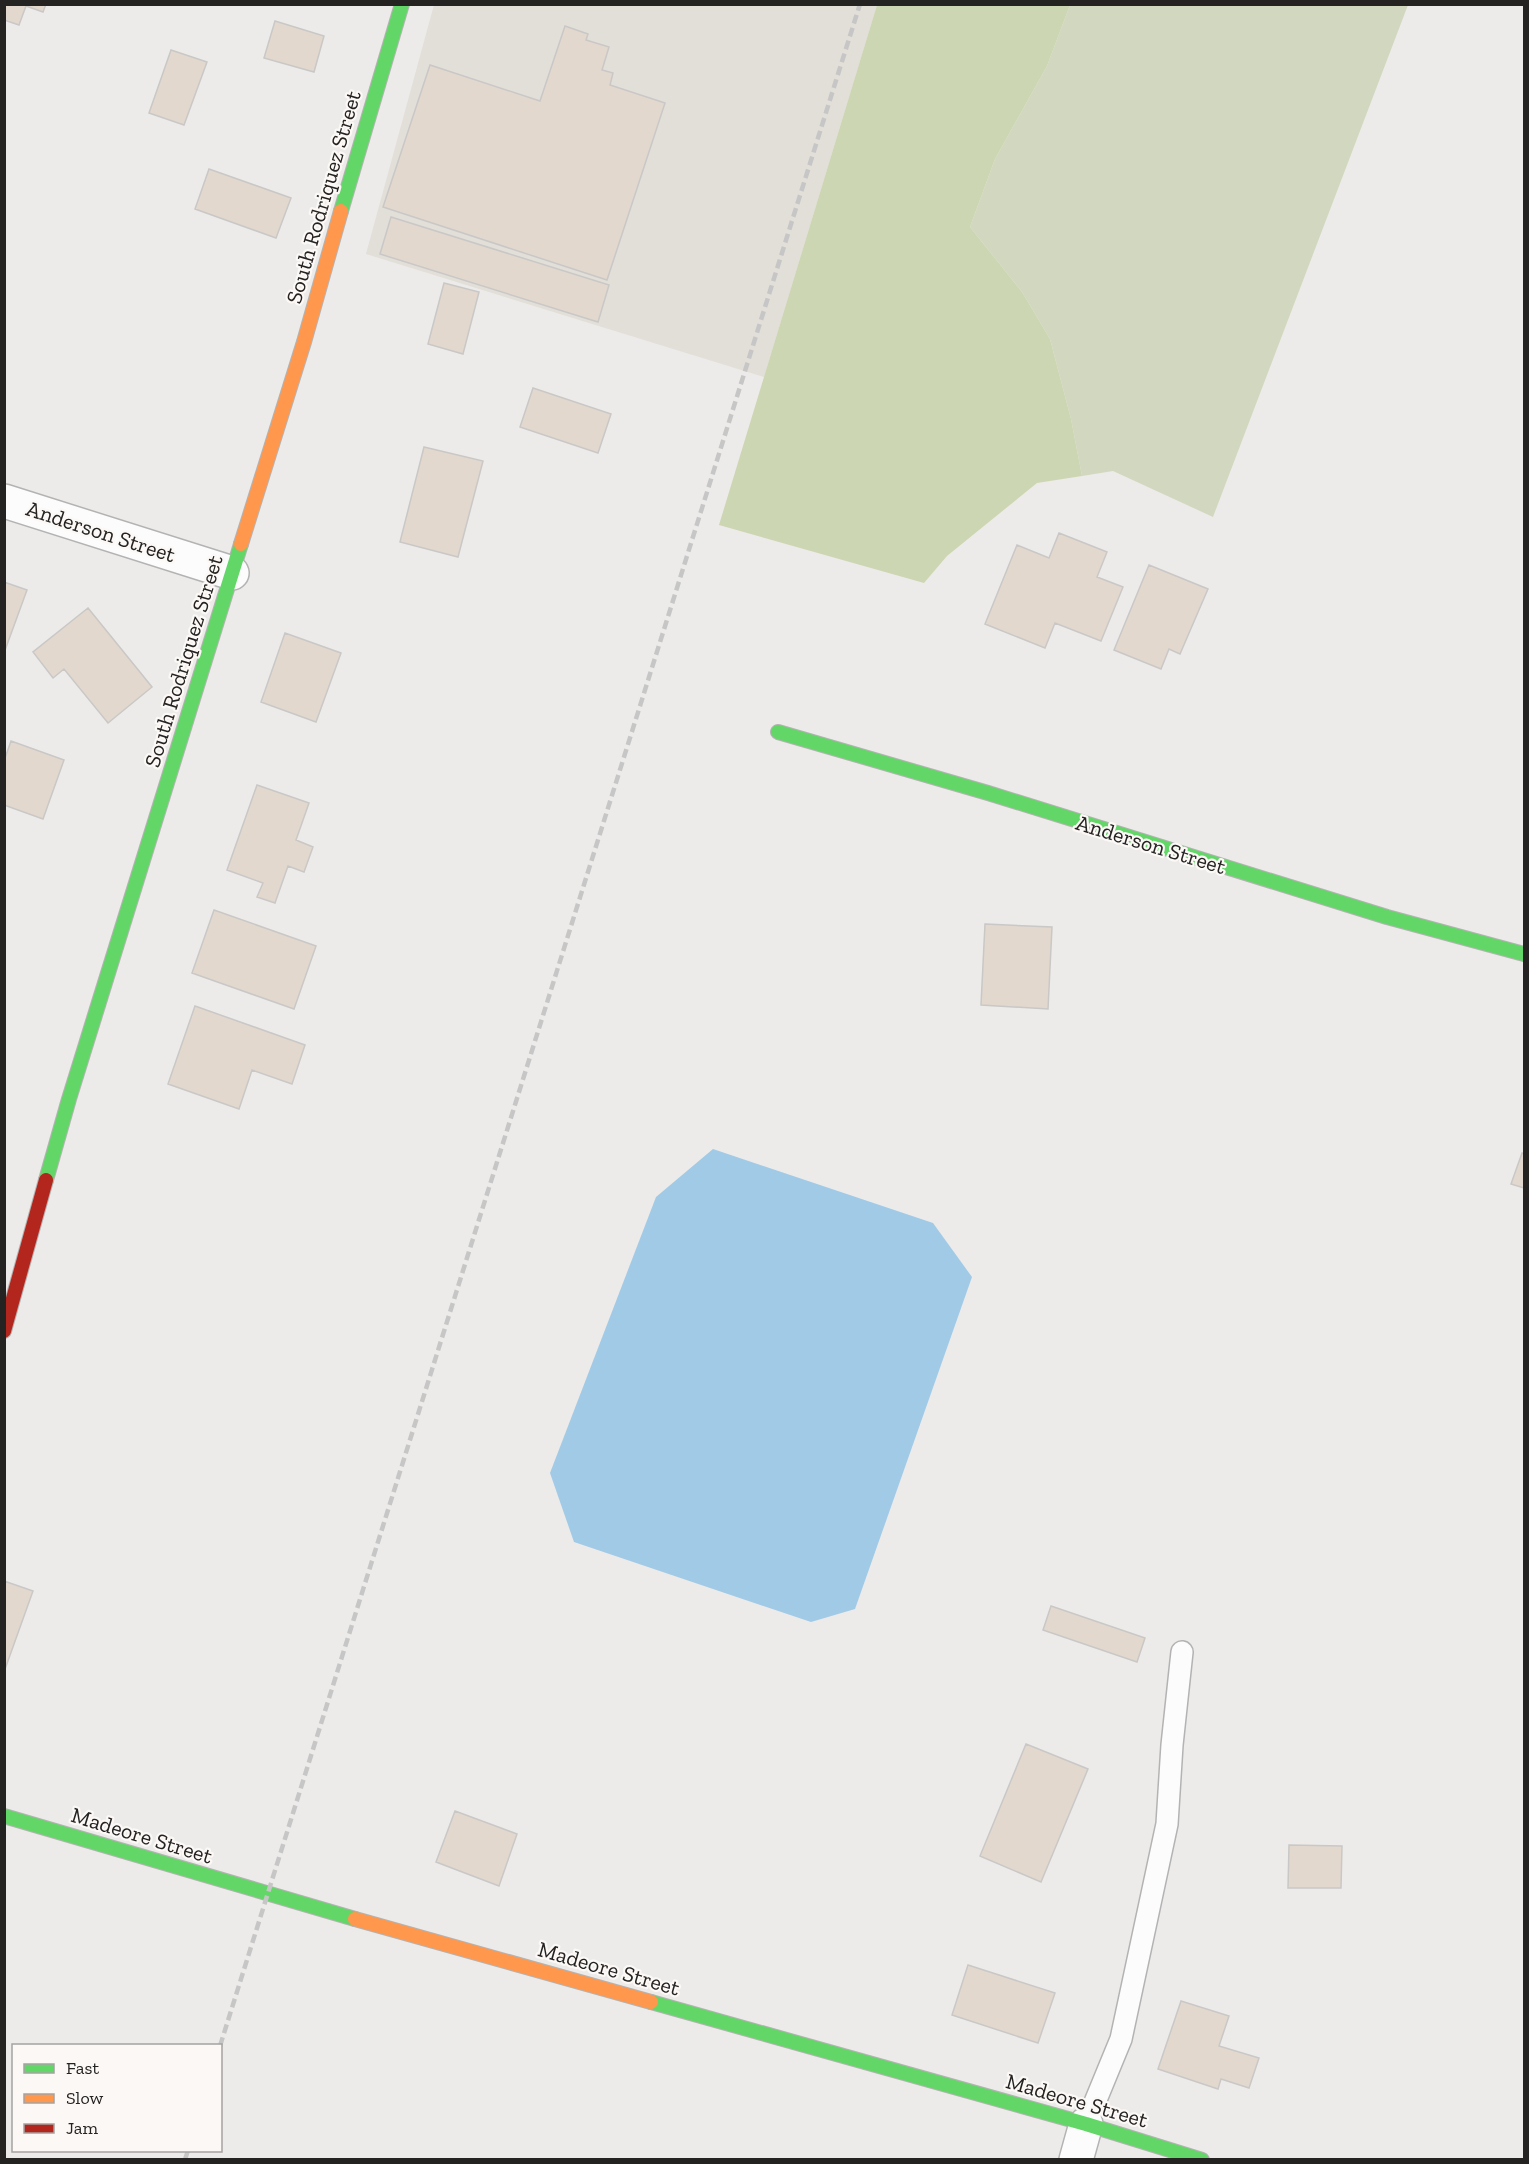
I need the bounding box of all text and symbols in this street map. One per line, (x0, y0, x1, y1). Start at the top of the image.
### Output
street label: South Rodriquez Street (280, 87, 367, 307)
street label: Anderson Street (23, 495, 180, 569)
street label: South Rodriquez Street (138, 551, 229, 770)
street label: Anderson Street (1073, 809, 1230, 880)
street label: Madeore Street (68, 1801, 216, 1870)
street label: Madeore Street (535, 1935, 684, 2002)
legend (12, 2044, 222, 2152)
text: Fast (66, 2057, 99, 2079)
street label: Madeore Street (1003, 2067, 1152, 2134)
text: Slow (66, 2087, 103, 2109)
text: Jam (66, 2117, 98, 2139)

